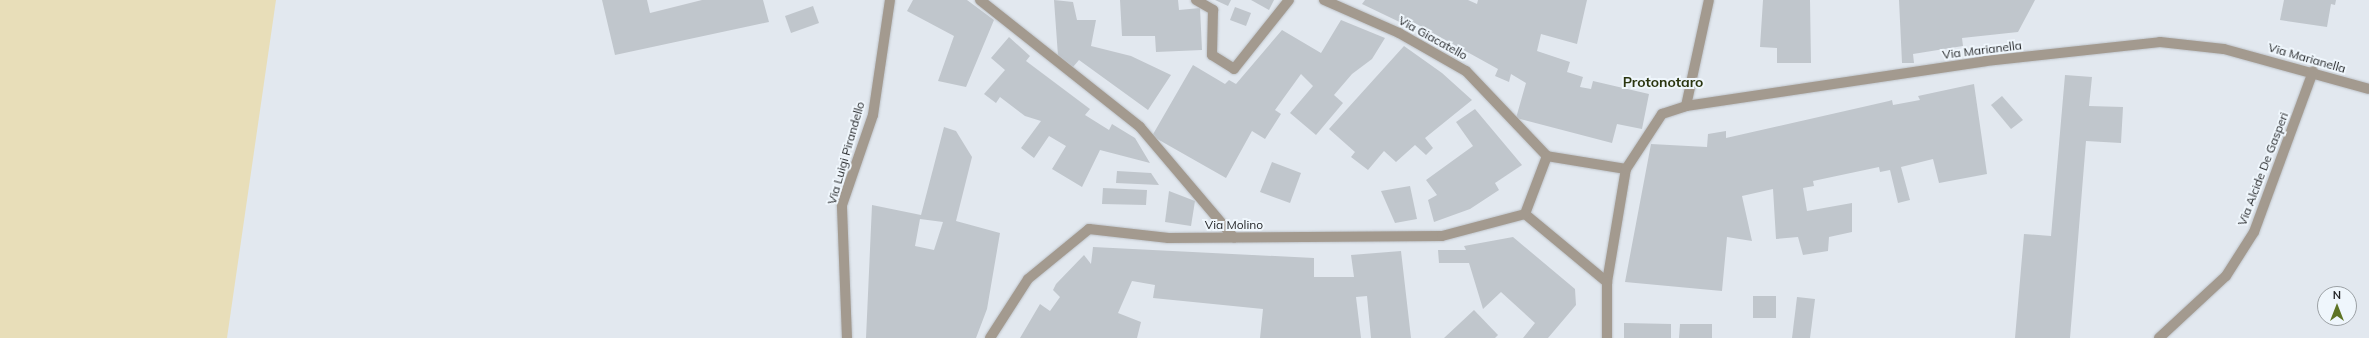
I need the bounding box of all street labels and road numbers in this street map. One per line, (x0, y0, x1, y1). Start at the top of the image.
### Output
street label: Via Giacatello (1396, 13, 1470, 63)
street label: Via Marianella (1941, 38, 2023, 62)
street label: Via Marianella (2267, 40, 2347, 76)
street label: Via Luigi Pirandello (824, 100, 868, 206)
street label: Via Alcide De Gasperi (2235, 110, 2291, 228)
street label: Via Molino (1205, 218, 1263, 232)

